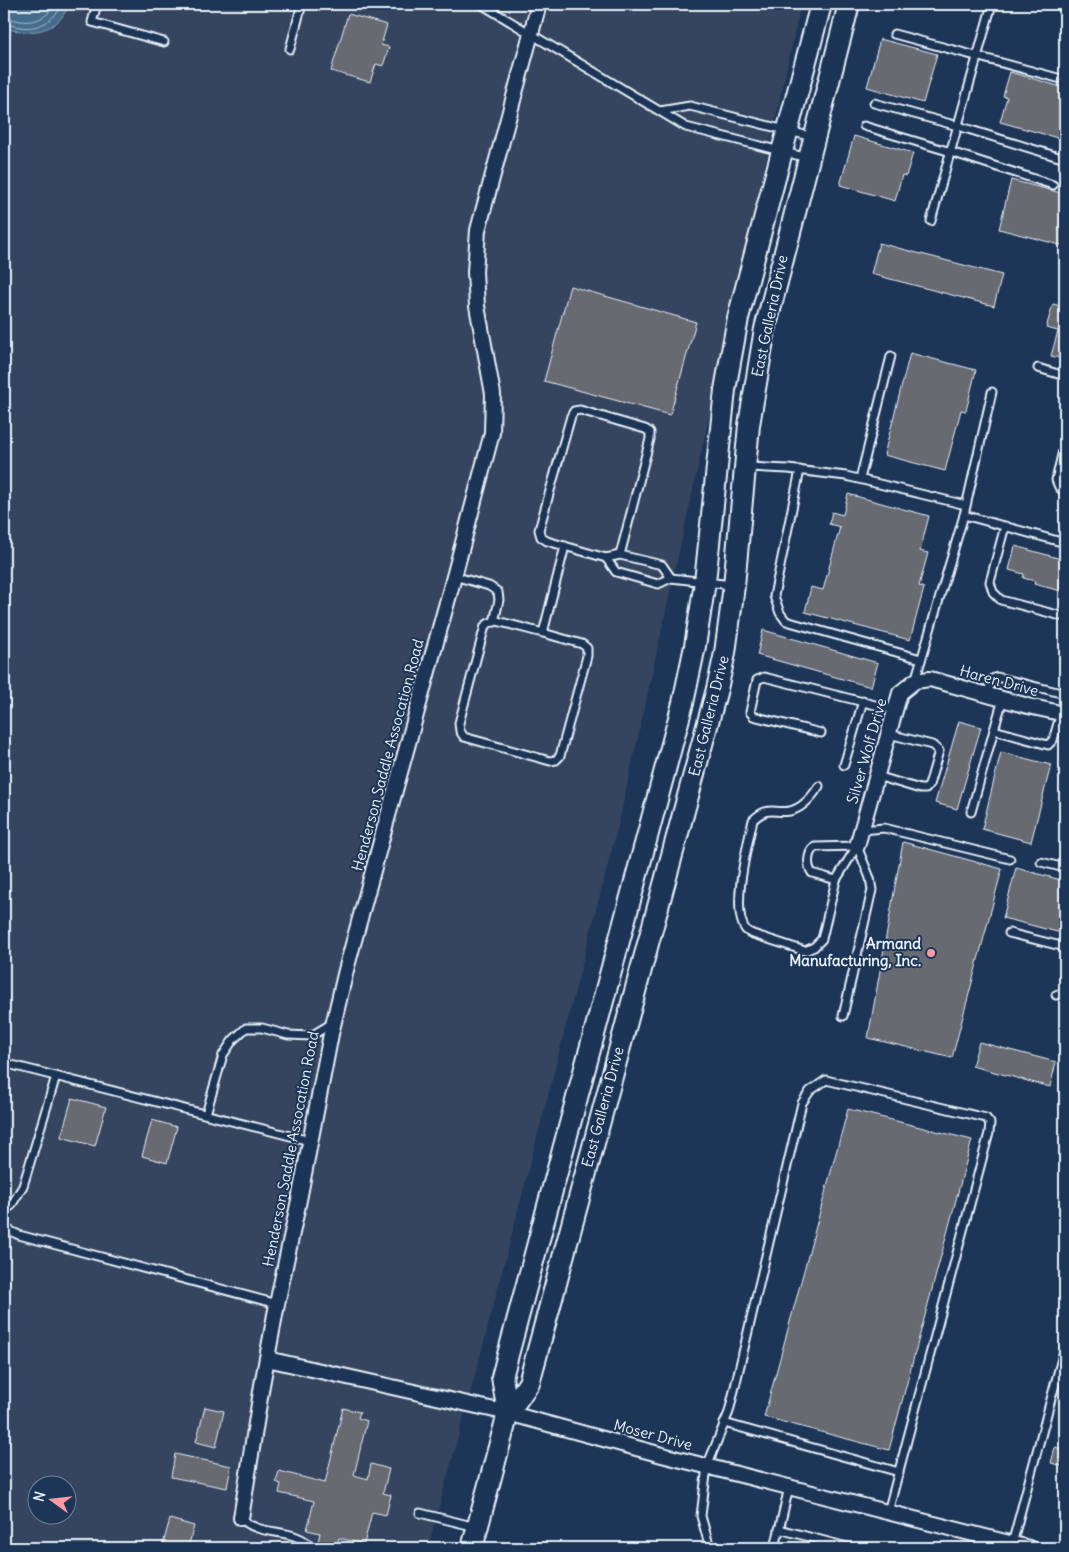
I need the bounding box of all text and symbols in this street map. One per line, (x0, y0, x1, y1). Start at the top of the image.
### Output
street label: East Galleria Drive (747, 253, 792, 378)
street label: Henderson Saddle Assocation Road (347, 637, 428, 873)
street label: East Galleria Drive (684, 653, 733, 778)
street label: Haren Drive (958, 661, 1041, 700)
street label: Silver Wolf Drive (842, 696, 891, 806)
place label: Armand Manufacturing, Inc. (789, 934, 921, 971)
marker: Armand Manufacturing, Inc. (925, 947, 937, 959)
street label: Henderson Saddle Assocation Road (258, 1029, 323, 1268)
street label: East Galleria Drive (577, 1045, 628, 1169)
street label: Moser Drive (612, 1415, 694, 1454)
north arrow (28, 1474, 78, 1524)
text: N (29, 1490, 49, 1504)

